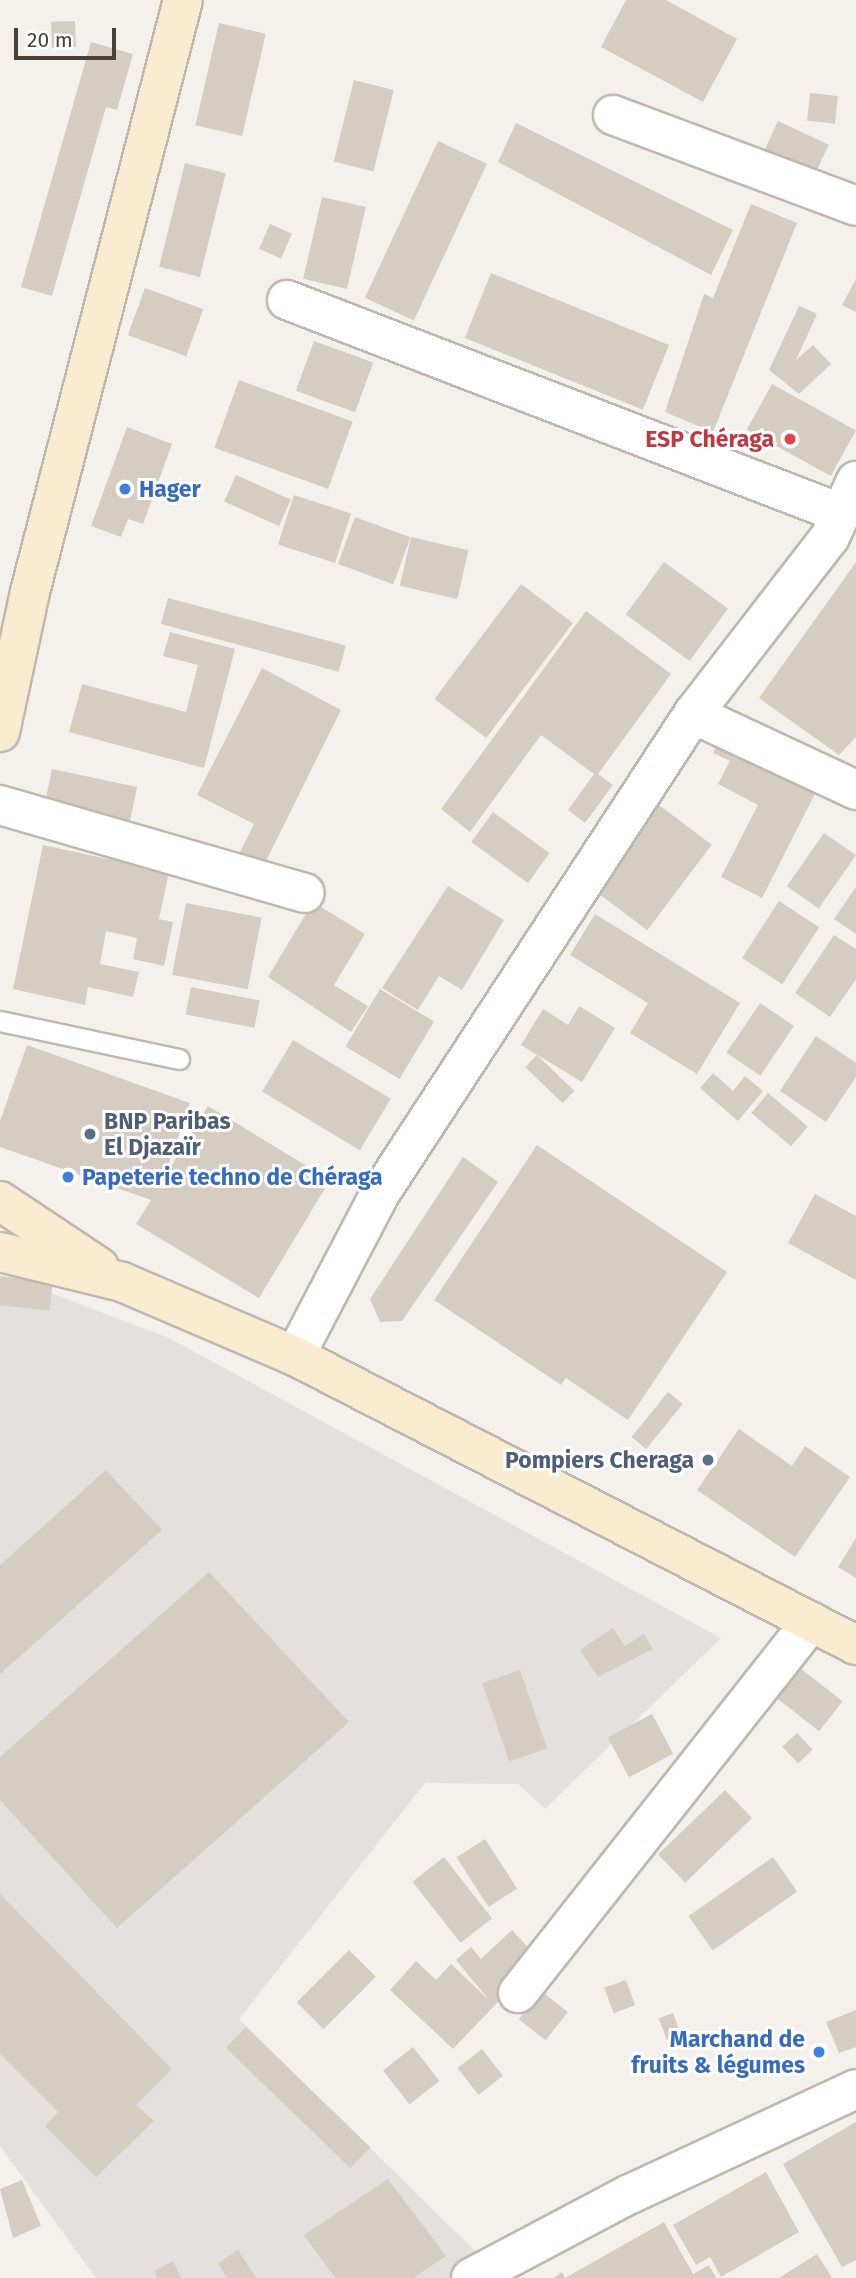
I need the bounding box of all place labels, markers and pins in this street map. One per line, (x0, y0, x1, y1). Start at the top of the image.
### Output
place label: ESP Chéraga (645, 425, 774, 453)
marker: ESP Chéraga (780, 429, 800, 449)
place label: Hager (139, 475, 201, 503)
marker: Hager (117, 481, 133, 497)
place label: BNP Paribas El Djazaïr (104, 1107, 231, 1161)
marker: BNP Paribas El Djazaïr (82, 1126, 98, 1142)
place label: Papeterie techno de Chéraga (82, 1163, 383, 1191)
marker: Papeterie techno de Chéraga (60, 1169, 76, 1185)
place label: Pompiers Cheraga (505, 1446, 694, 1474)
marker: Pompiers Cheraga (700, 1452, 716, 1468)
place label: Marchand de fruits & légumes (631, 2025, 805, 2079)
marker: Marchand de fruits & légumes (811, 2044, 827, 2060)

